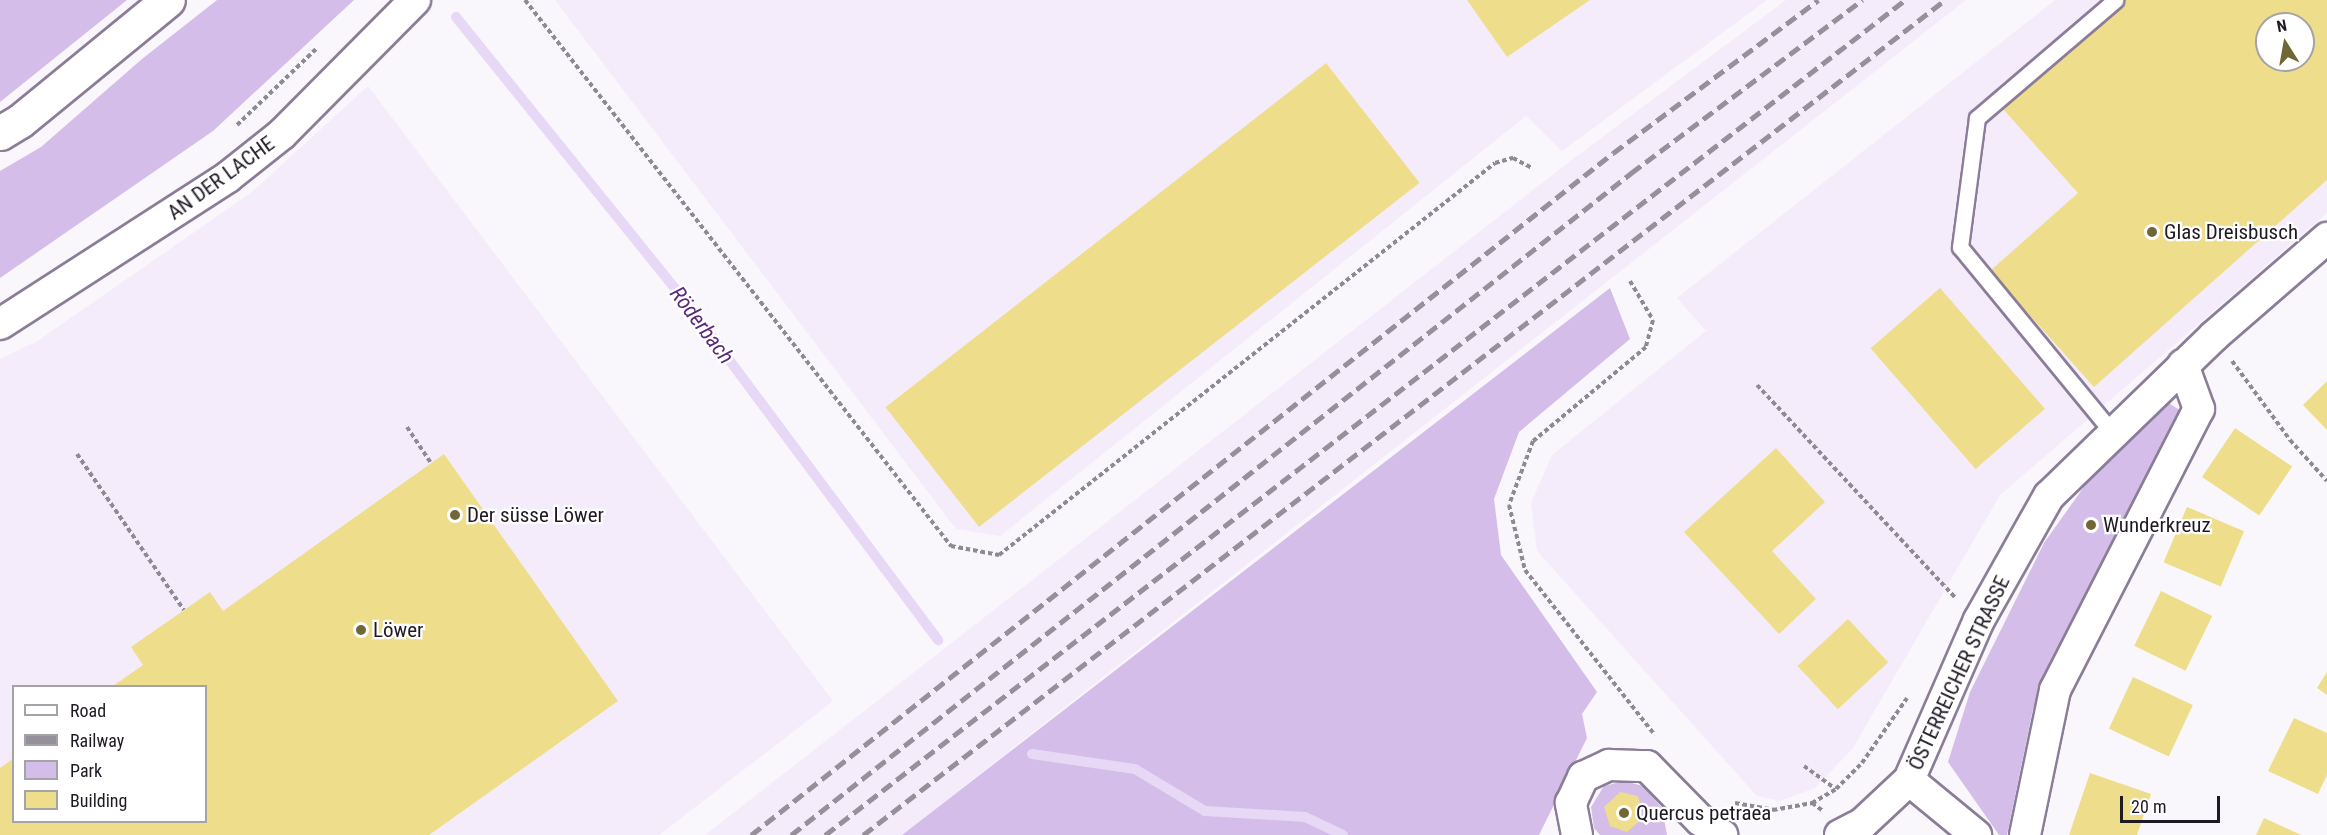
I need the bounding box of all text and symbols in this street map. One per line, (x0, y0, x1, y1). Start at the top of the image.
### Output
north arrow (2255, 12, 2315, 72)
text: N (2275, 16, 2288, 36)
street label: AN DER LACHE (163, 131, 279, 225)
place label: Glas Dreisbusch (2164, 219, 2298, 245)
marker: Glas Dreisbusch (2145, 225, 2159, 239)
water label: Röderbach (664, 281, 740, 369)
place label: Der süsse Löwer (467, 502, 604, 528)
marker: Der süsse Löwer (448, 508, 462, 522)
place label: Wunderkreuz (2103, 512, 2211, 538)
marker: Wunderkreuz (2084, 518, 2098, 532)
street label: ÖSTERREICHER STRASSE (1903, 572, 2015, 774)
place label: Löwer (373, 617, 423, 643)
marker: Löwer (354, 623, 368, 637)
legend (12, 685, 207, 823)
text: Road (70, 700, 106, 721)
text: Railway (70, 730, 124, 751)
text: Park (70, 760, 102, 781)
scale bar (2123, 784, 2224, 822)
text: Building (70, 790, 127, 811)
text: 20 m (2131, 796, 2166, 817)
place label: Quercus petraea (1636, 800, 1771, 826)
marker: Quercus petraea (1617, 806, 1631, 820)

